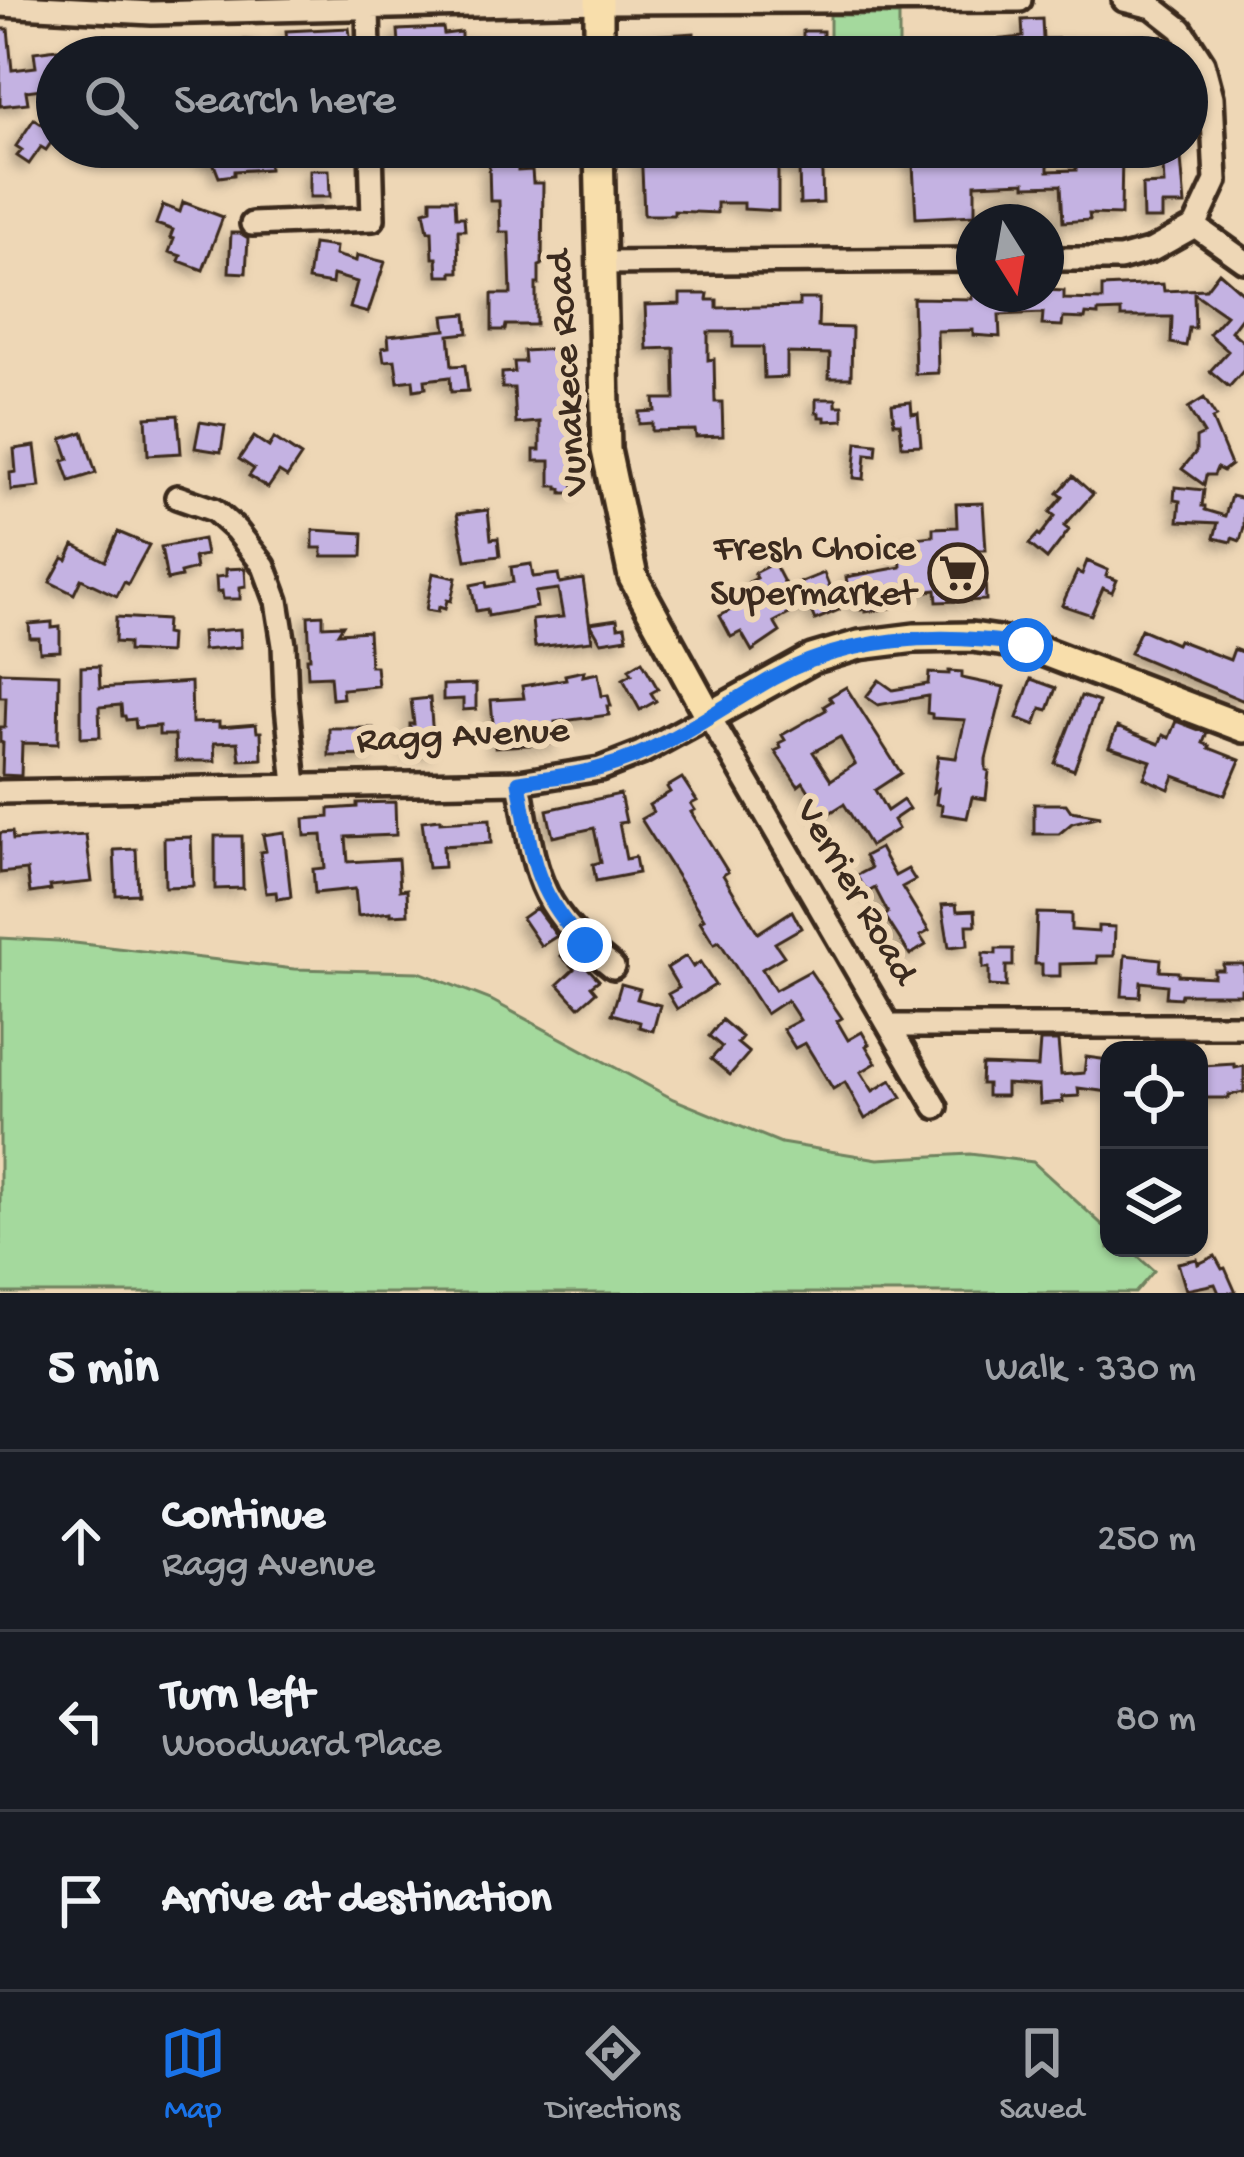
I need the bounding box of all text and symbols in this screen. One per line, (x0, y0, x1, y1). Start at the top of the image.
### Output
search box (36, 36, 1208, 168)
icon: search (78, 69, 144, 135)
text: Search here (174, 76, 396, 129)
north arrow (956, 204, 1064, 312)
street label: Vunakece Road (538, 246, 602, 498)
place label: Fresh Choice Supermarket (710, 528, 919, 619)
supermarket icon: Fresh Choice Supermarket (927, 542, 989, 604)
route start (999, 618, 1053, 672)
street label: Ragg Avenue (355, 709, 571, 767)
street label: Verrier Road (782, 791, 927, 997)
route end (558, 918, 612, 972)
map controls (1100, 1041, 1208, 1257)
button: locate (1100, 1041, 1208, 1149)
button: layers (1100, 1149, 1208, 1257)
text: 5 min (48, 1341, 158, 1401)
text: Walk · 330 m (985, 1348, 1196, 1394)
text: Continue (162, 1491, 325, 1544)
icon: ahead (48, 1508, 114, 1574)
text: 250 m (1097, 1518, 1196, 1564)
text: Ragg Avenue (162, 1544, 375, 1590)
text: Turn left (162, 1671, 314, 1724)
icon: left (48, 1688, 114, 1754)
text: 80 m (1116, 1698, 1196, 1744)
text: Woodward Place (162, 1724, 441, 1770)
icon: arrive (48, 1868, 114, 1934)
text: Arrive at destination (162, 1874, 551, 1927)
tab: Map (160, 2020, 226, 2130)
tab: Directions (546, 2020, 680, 2130)
tab: Saved (1000, 2020, 1084, 2130)

